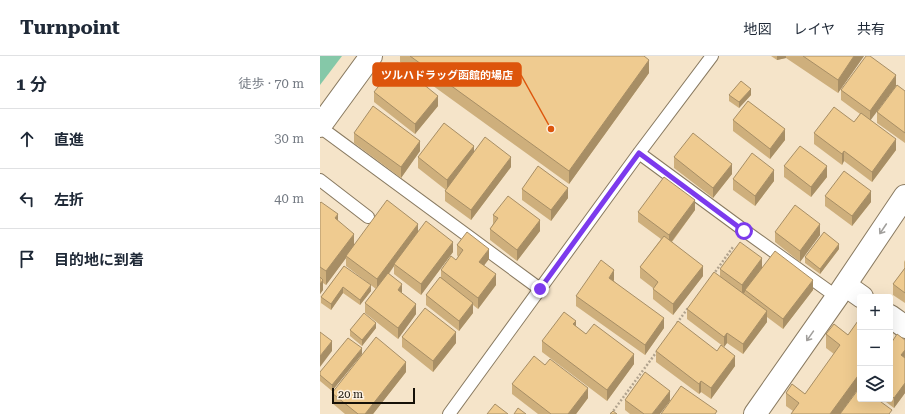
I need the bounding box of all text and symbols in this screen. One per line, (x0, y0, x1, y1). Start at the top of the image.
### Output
text: Turnpoint (20, 16, 120, 39)
text: 地図 (743, 21, 771, 37)
text: レイヤ (793, 21, 835, 37)
text: 共有 (857, 21, 885, 37)
callout: ツルハドラッグ函館的場店 (373, 63, 521, 86)
text: ツルハドラッグ函館的場店 (381, 69, 513, 82)
text: 1 分 (16, 74, 47, 94)
text: 徒歩 · 70 m (238, 76, 304, 91)
icon: ahead (16, 128, 38, 150)
text: 直進 (54, 131, 84, 149)
text: 30 m (274, 131, 304, 146)
icon: left (16, 188, 38, 210)
text: 左折 (54, 191, 84, 209)
text: 40 m (274, 191, 304, 206)
route start (735, 222, 753, 240)
one-way arrow (879, 223, 887, 234)
icon: arrive (16, 248, 38, 270)
text: 目的地に到着 (54, 251, 144, 269)
route end (531, 280, 549, 298)
map controls (857, 294, 893, 402)
button: + (857, 294, 893, 330)
one-way arrow (806, 330, 814, 341)
button: − (857, 330, 893, 366)
button: layers (857, 366, 893, 402)
scale bar (332, 386, 415, 405)
text: 20 m (338, 388, 363, 401)

